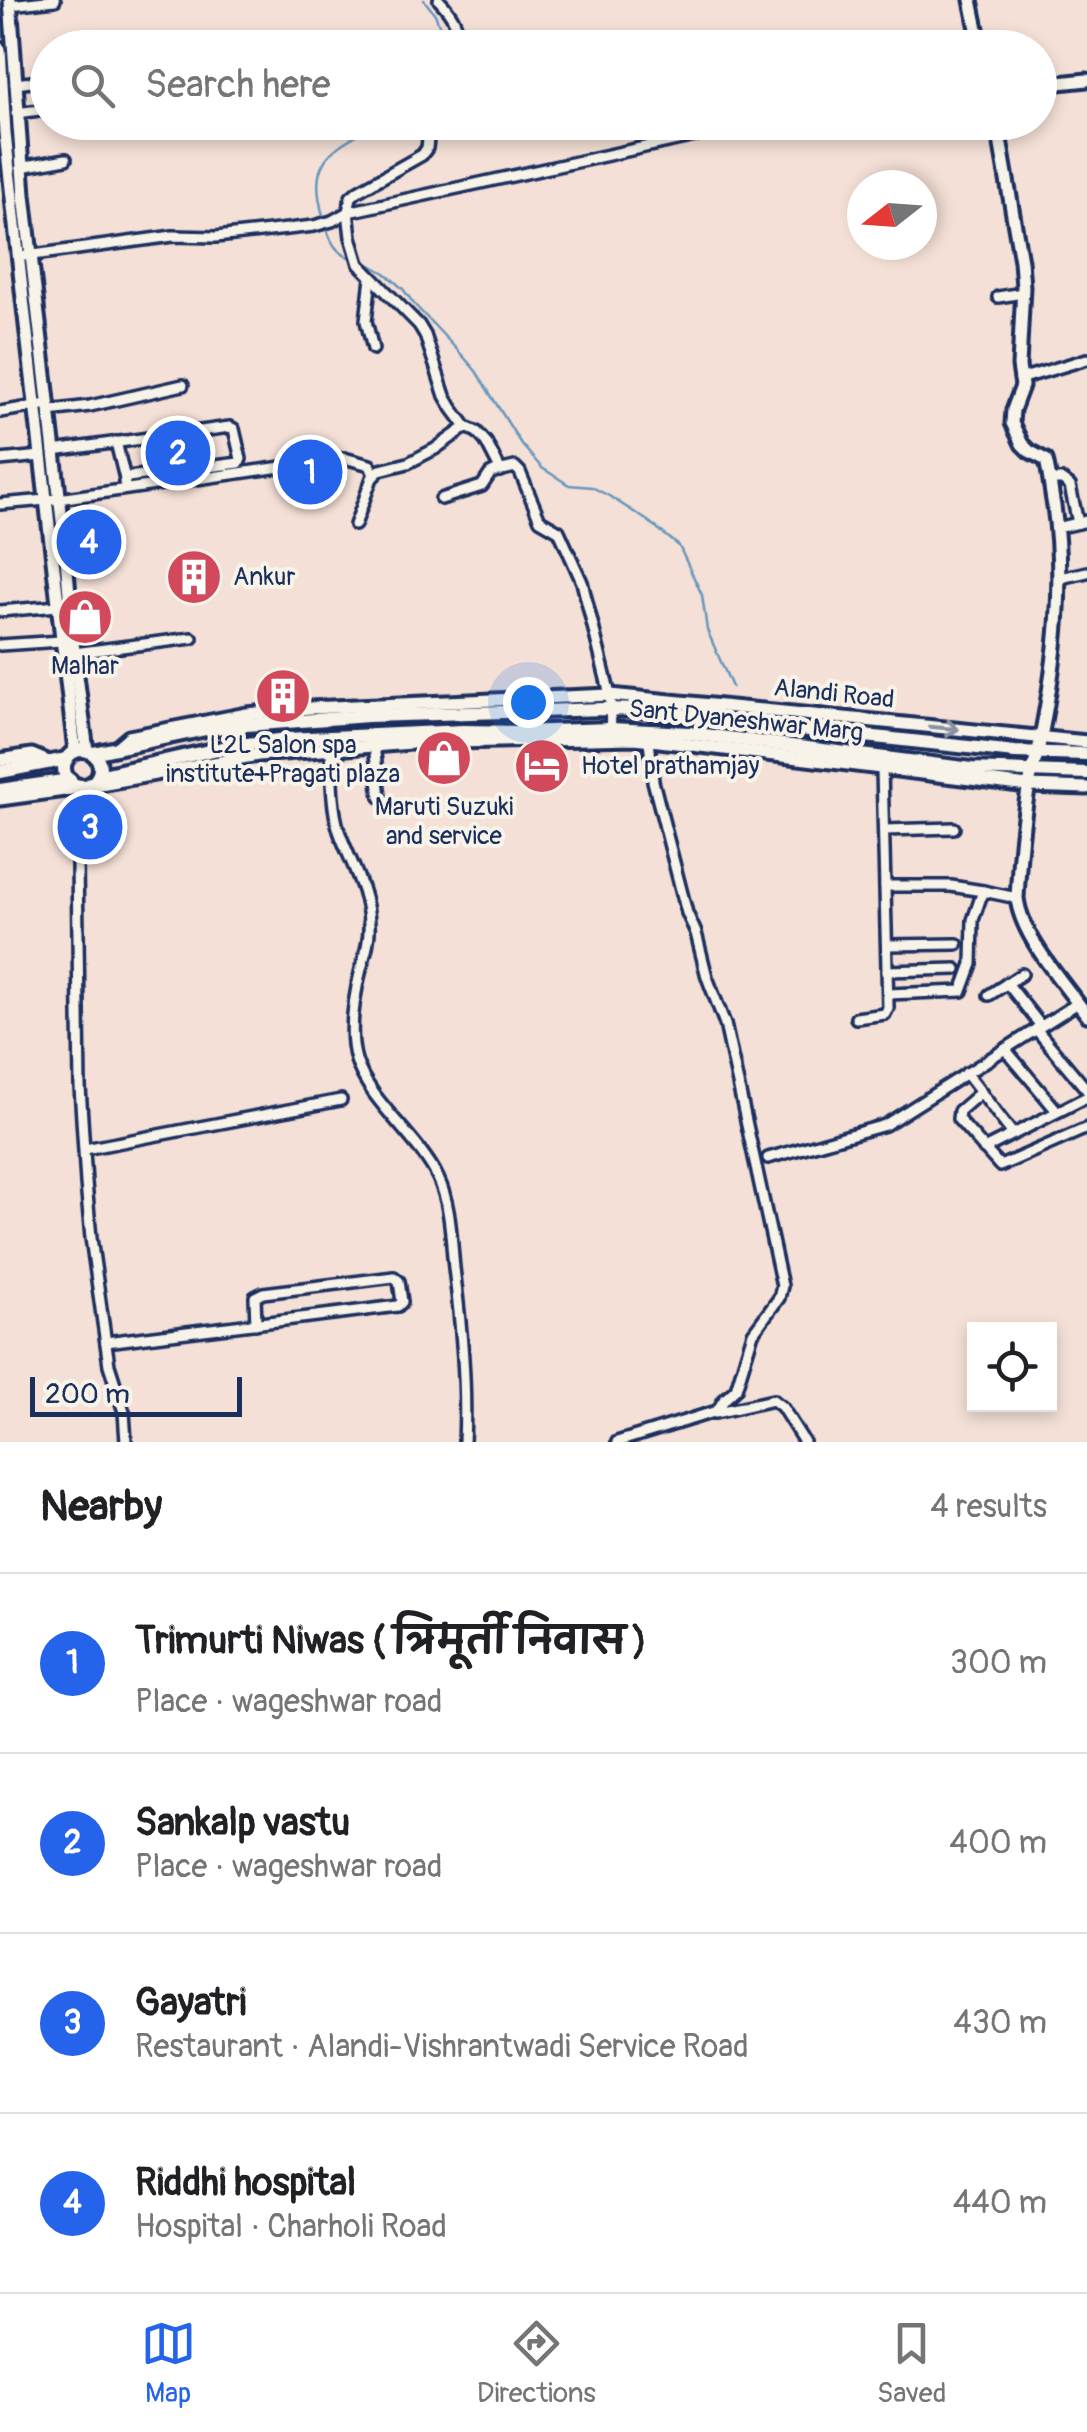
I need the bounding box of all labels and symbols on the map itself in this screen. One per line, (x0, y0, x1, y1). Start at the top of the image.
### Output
north arrow (847, 170, 937, 260)
pin: 2 (146, 416, 210, 490)
pin: 1 (278, 434, 342, 510)
pin: 4 (56, 504, 122, 580)
building icon: Ankur (164, 547, 224, 607)
place label: Ankur (233, 562, 295, 593)
shop icon: Malhar (55, 587, 115, 647)
place label: Malhar (51, 651, 119, 682)
building icon: L2L Salon spa institute+Pragati plaza (253, 666, 313, 726)
street label: Alandi Road (772, 672, 896, 716)
your location (503, 677, 554, 728)
street label: Sant Dyaneshwar Marg (627, 693, 865, 749)
one-way arrow (927, 718, 959, 737)
shop icon: Maruti Suzuki and service (414, 728, 474, 788)
place label: L2L Salon spa institute+Pragati plaza (166, 730, 400, 790)
hotel icon: Hotel prathamjay (512, 736, 572, 796)
place label: Hotel prathamjay (581, 751, 760, 782)
pin: 3 (58, 790, 122, 864)
place label: Maruti Suzuki and service (375, 792, 513, 852)
scale bar (30, 1372, 242, 1416)

